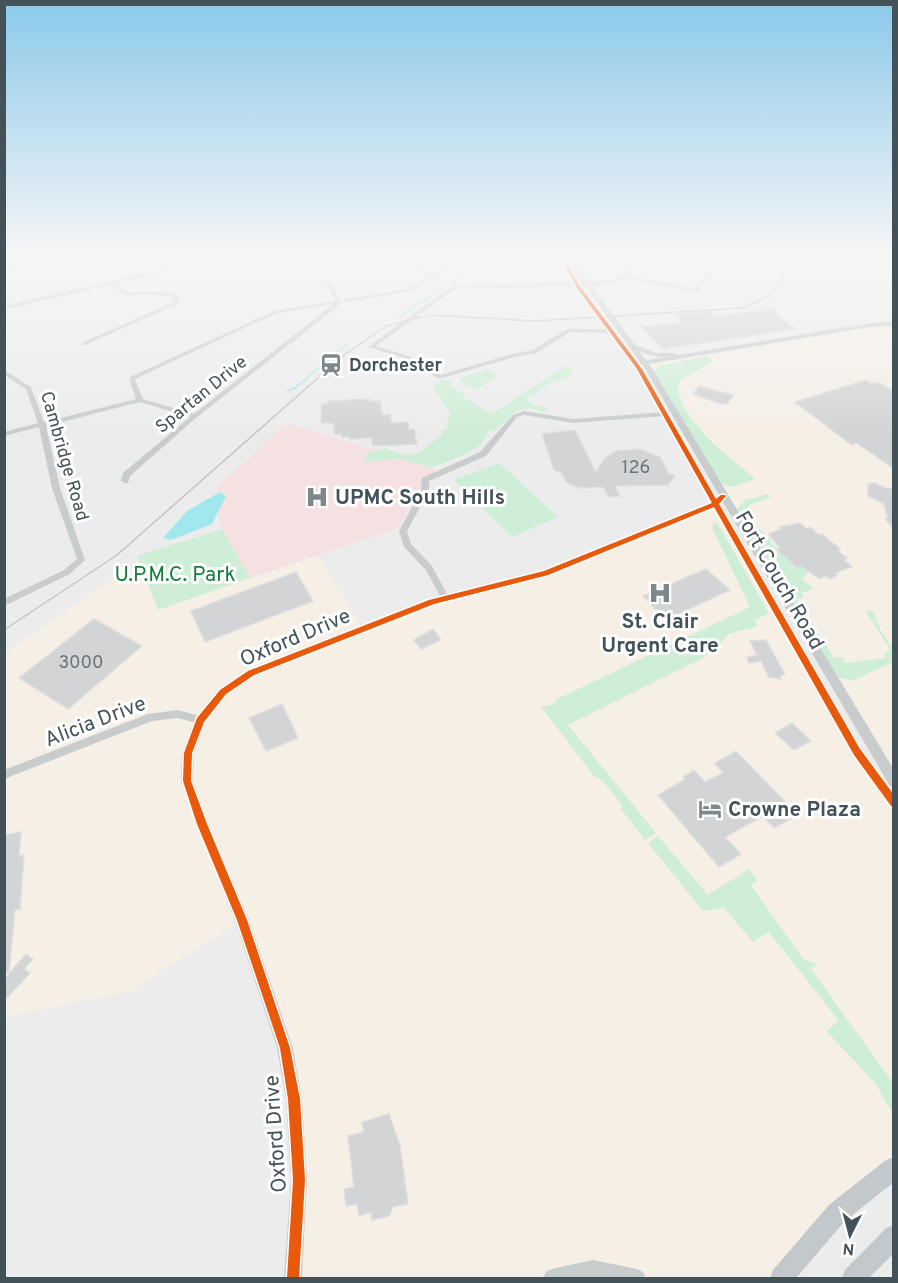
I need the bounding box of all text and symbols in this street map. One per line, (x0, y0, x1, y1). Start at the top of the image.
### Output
street label: Spartan Drive (151, 351, 253, 439)
station icon: Dorchester (318, 352, 344, 378)
place label: Dorchester (349, 355, 443, 378)
street label: Cambridge Road (34, 389, 93, 524)
house number: 126 (622, 457, 650, 480)
hospital icon: UPMC South Hills (304, 484, 330, 510)
place label: UPMC South Hills (335, 485, 505, 512)
street label: Fort Couch Road (728, 506, 829, 655)
park label: U.P.M.C. Park (114, 562, 236, 589)
hospital icon: St. Clair Urgent Care (647, 580, 673, 606)
street label: Oxford Drive (236, 603, 355, 674)
place label: St. Clair Urgent Care (601, 609, 719, 660)
house number: 3000 (58, 652, 104, 675)
street label: Alicia Drive (41, 691, 150, 754)
hotel icon: Crowne Plaza (697, 796, 723, 822)
place label: Crowne Plaza (728, 797, 861, 824)
street label: Oxford Drive (259, 1074, 294, 1193)
north arrow (820, 1205, 880, 1265)
text: N (842, 1237, 855, 1258)

